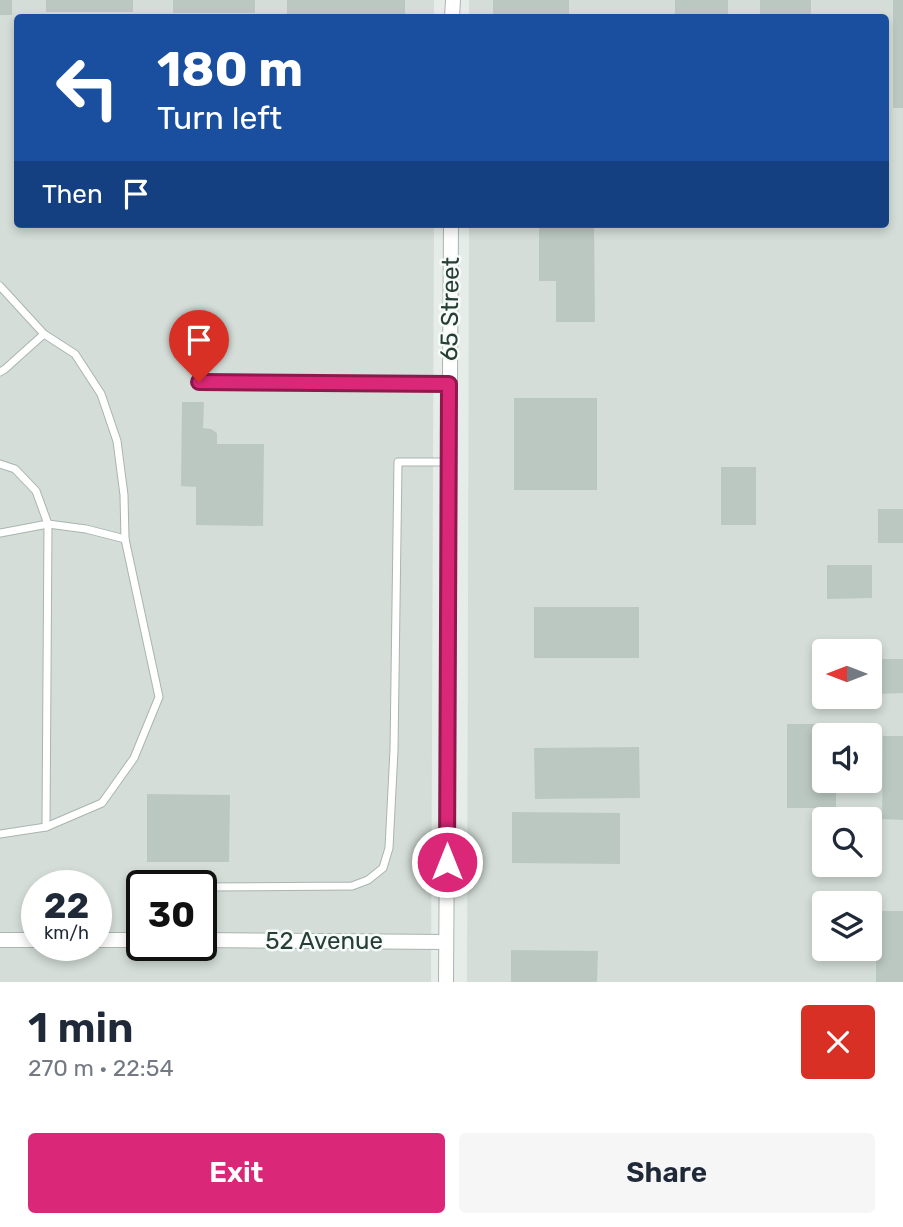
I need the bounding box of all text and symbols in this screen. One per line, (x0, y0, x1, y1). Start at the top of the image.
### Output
text: 180 m (157, 40, 303, 98)
icon: left (42, 42, 133, 133)
text: Turn left (157, 99, 282, 137)
icon: arrive (117, 175, 155, 213)
text: Then (42, 179, 103, 210)
street label: 65 Street (435, 257, 465, 361)
pin (169, 310, 229, 382)
icon: arrive (180, 321, 218, 359)
north arrow (812, 639, 882, 709)
map controls (812, 639, 882, 961)
button: sound (812, 723, 882, 793)
button: search (812, 807, 882, 877)
position arrow (410, 825, 484, 899)
speed limit sign: 30 (126, 870, 217, 961)
text: 22 (44, 885, 89, 927)
button: layers (812, 891, 882, 961)
text: km/h (44, 922, 89, 944)
street label: 52 Avenue (265, 927, 383, 955)
text: 1 min (28, 1003, 134, 1053)
button: close (801, 1005, 875, 1079)
text: 270 m · 22:54 (28, 1054, 174, 1082)
button: Exit (28, 1133, 445, 1213)
button: Share (459, 1133, 875, 1213)

